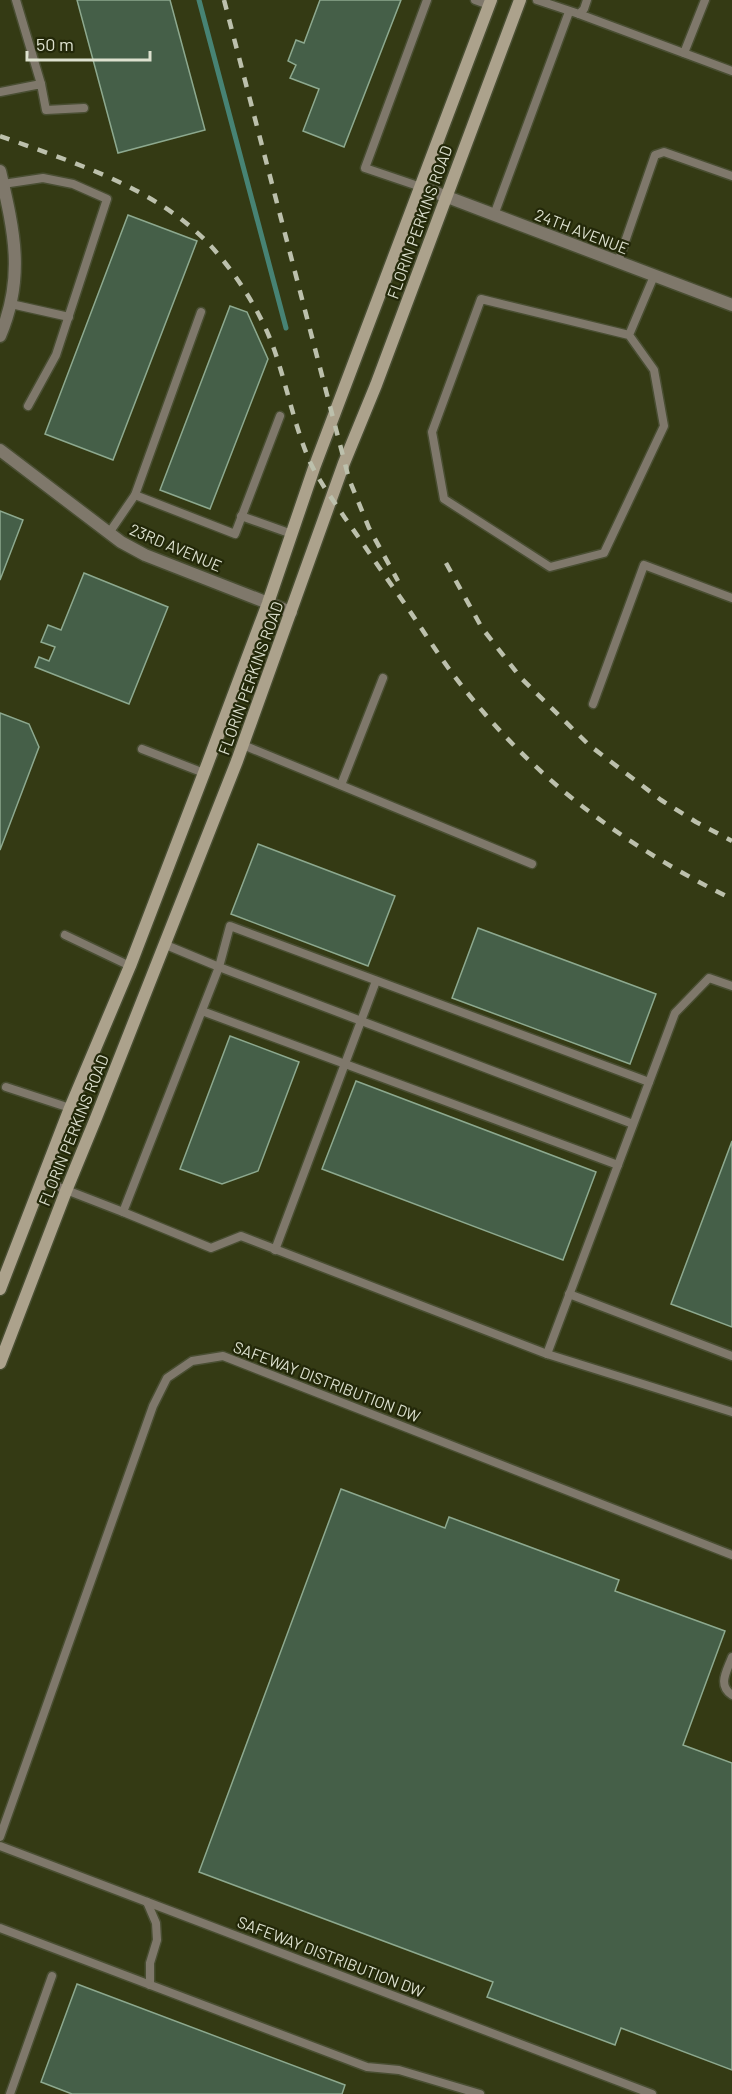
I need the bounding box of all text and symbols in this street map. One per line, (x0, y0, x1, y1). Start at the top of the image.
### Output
scale bar (27, 24, 150, 62)
text: 50 m (36, 33, 74, 55)
street label: FLORIN PERKINS ROAD (382, 143, 456, 301)
street label: 24TH AVENUE (532, 204, 632, 258)
street label: 23RD AVENUE (127, 519, 225, 575)
street label: FLORIN PERKINS ROAD (213, 599, 287, 757)
street label: FLORIN PERKINS ROAD (34, 1052, 112, 1208)
street label: SAFEWAY DISTRIBUTION DW (231, 1337, 423, 1425)
street label: SAFEWAY DISTRIBUTION DW (235, 1912, 427, 2000)

